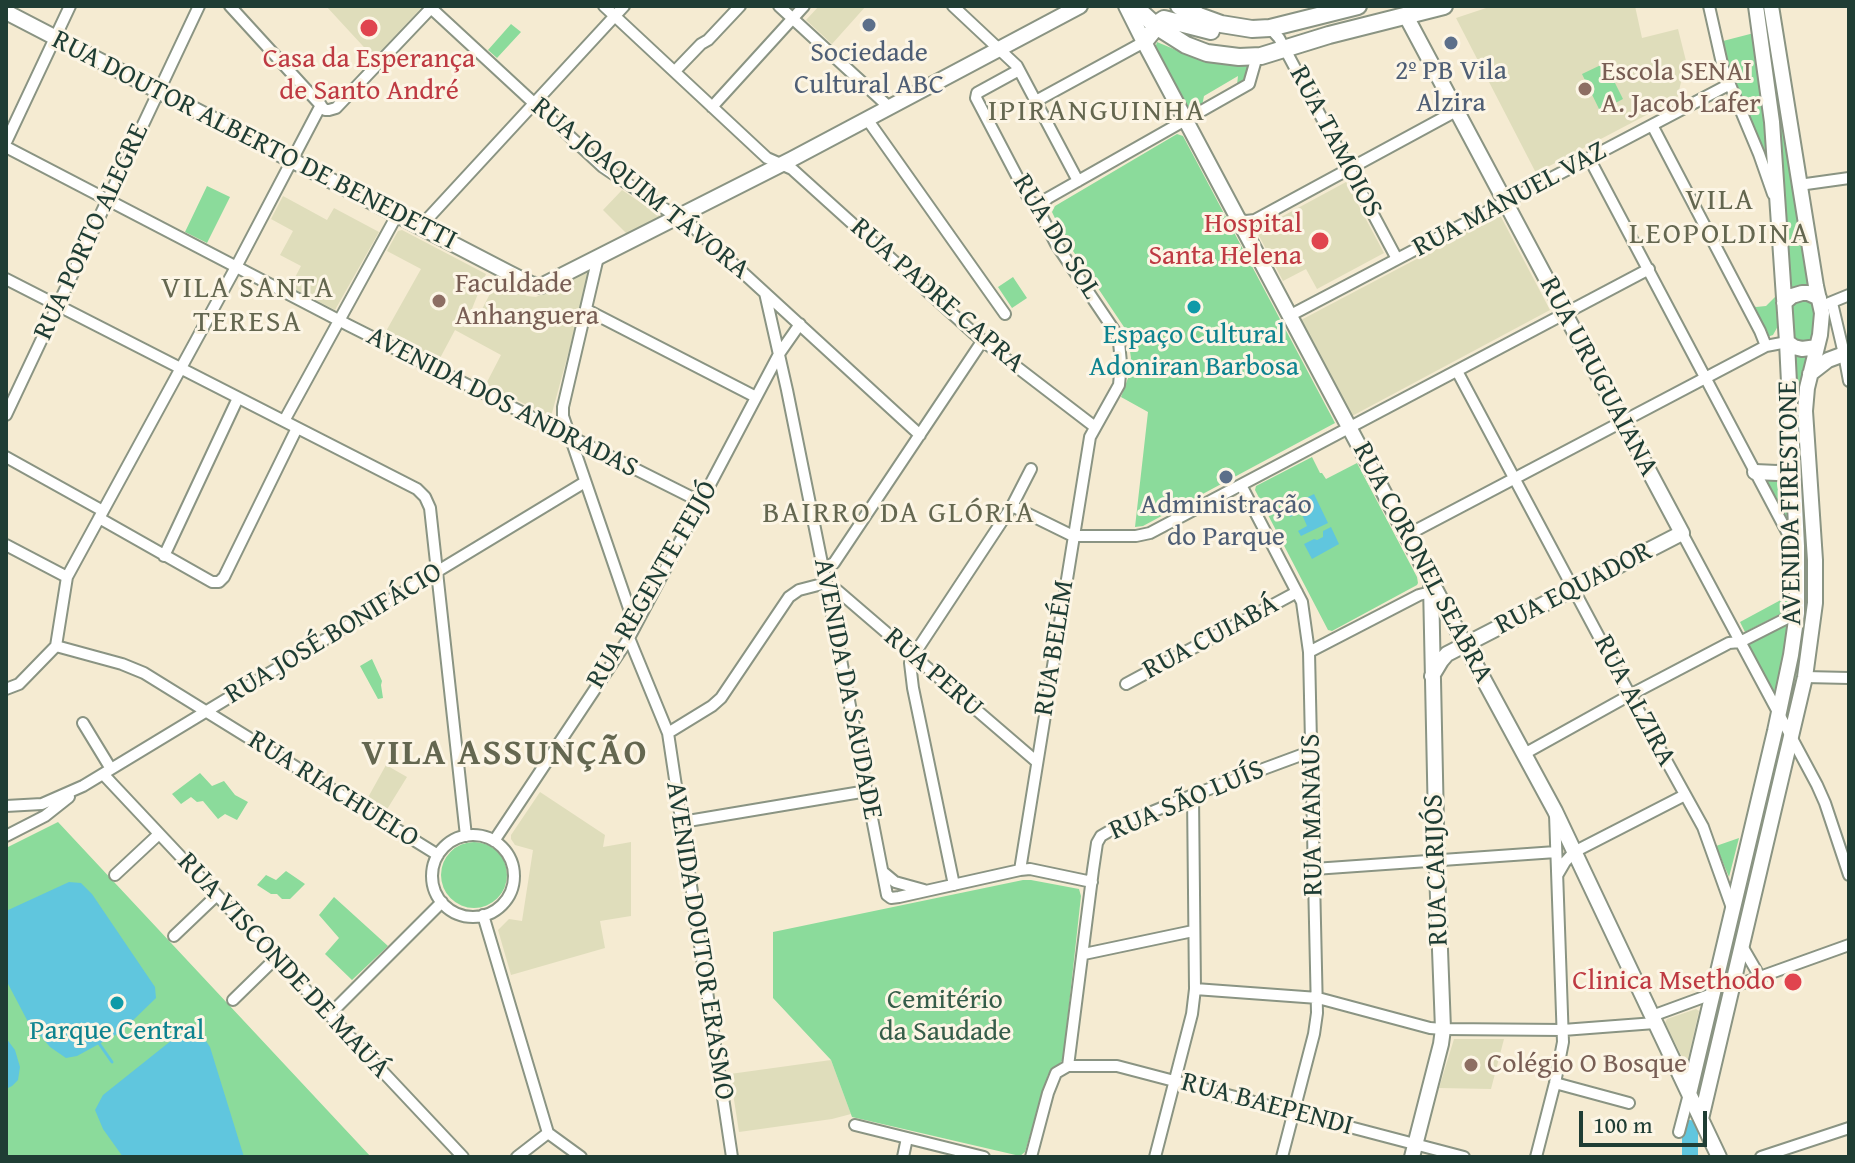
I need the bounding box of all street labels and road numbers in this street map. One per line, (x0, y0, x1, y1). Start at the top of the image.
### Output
street label: RUA DOUTOR ALBERTO DE BENEDETTI (46, 24, 462, 258)
street label: RUA TAMOIOS (1281, 61, 1389, 223)
street label: RUA JOAQUIM TÁVORA (524, 91, 756, 287)
street label: RUA PORTO ALEGRE (27, 119, 157, 345)
street label: RUA MANUEL VAZ (1407, 135, 1613, 265)
street label: RUA DO SOL (1004, 168, 1108, 306)
street label: RUA PADRE CAPRA (843, 211, 1031, 381)
street label: RUA URUGUAIANA (1531, 272, 1665, 482)
street label: AVENIDA DOS ANDRADAS (361, 320, 643, 486)
street label: AVENIDA FIRESTONE (1772, 380, 1810, 626)
street label: RUA CORONEL SEABRA (1344, 437, 1500, 689)
street label: RUA REGENTE FEIJÓ (580, 475, 726, 695)
street label: RUA EQUADOR (1490, 535, 1658, 643)
street label: RUA JOSÉ BONIFÁCIO (219, 556, 449, 712)
street label: AVENIDA DA SAUDADE (805, 556, 889, 822)
street label: RUA BELÉM (1028, 578, 1082, 718)
street label: RUA CUIABÁ (1138, 588, 1284, 688)
street label: RUA PERU (877, 621, 989, 725)
street label: RUA ALZIRA (1585, 630, 1683, 772)
street label: RUA RIACHUELO (242, 724, 424, 856)
street label: RUA MANAUS (1295, 733, 1331, 897)
street label: RUA SÃO LUÍS (1105, 753, 1269, 849)
street label: AVENIDA DOUTOR ERASMO (657, 779, 741, 1103)
street label: RUA CARIJÓS (1418, 793, 1456, 947)
street label: RUA VISCONDE DE MAUÁ (170, 846, 396, 1086)
street label: RUA BAEPENDI (1177, 1066, 1357, 1144)

